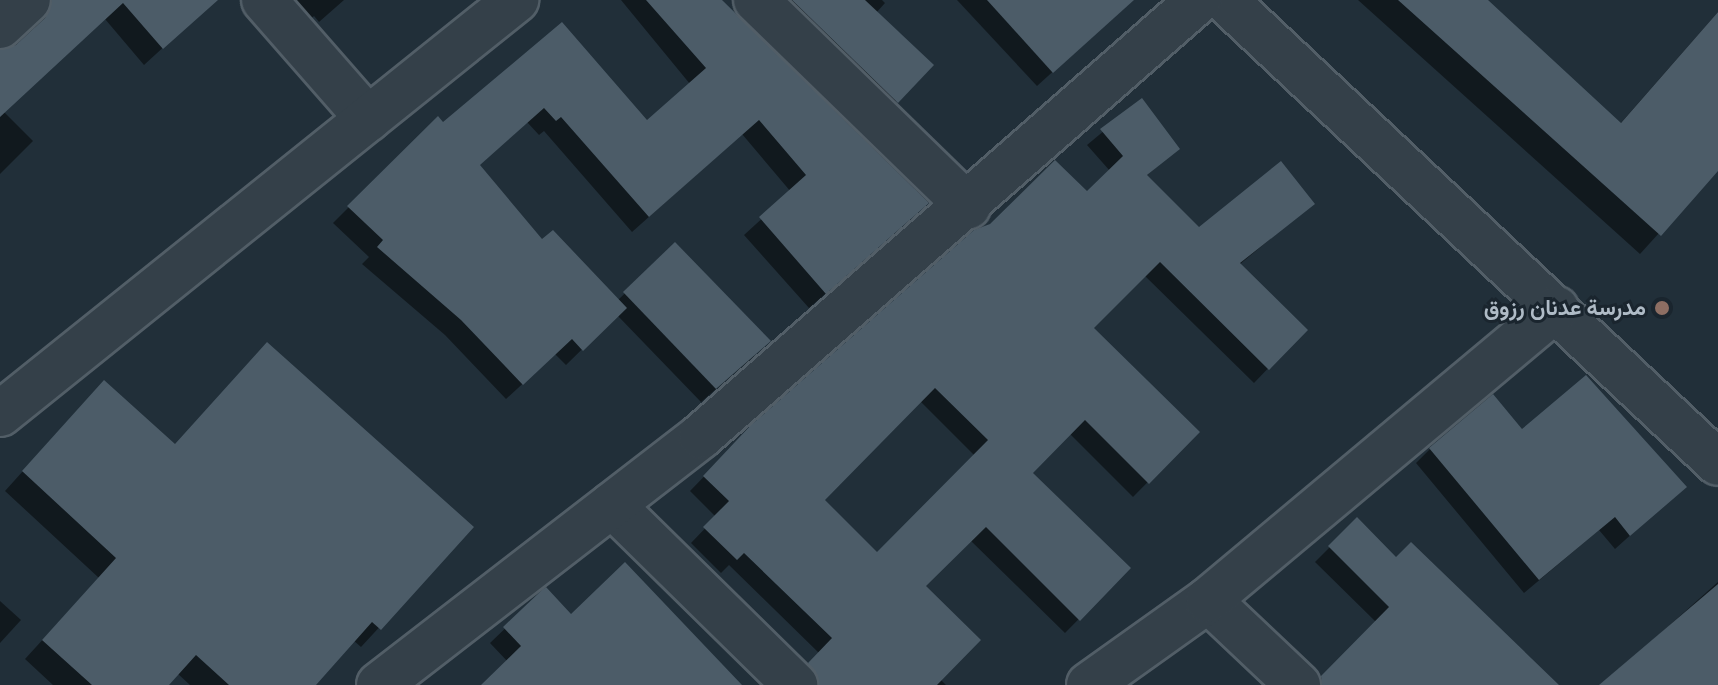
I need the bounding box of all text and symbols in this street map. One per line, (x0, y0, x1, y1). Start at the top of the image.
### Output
place label: مدرسة عدنان رزوق (1484, 295, 1646, 321)
marker: مدرسة عدنان رزوق (1653, 299, 1671, 317)

